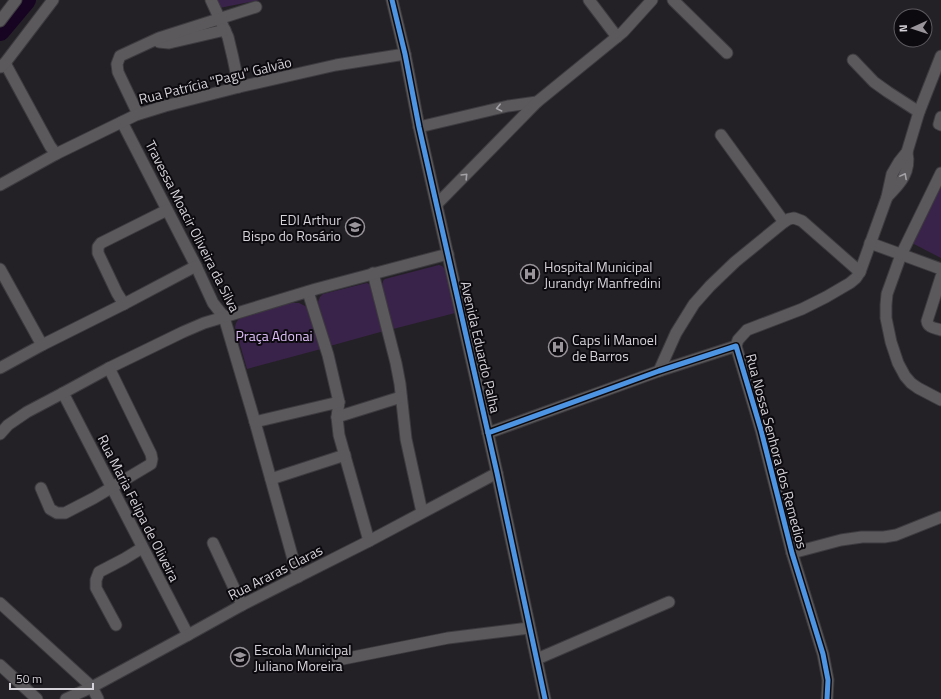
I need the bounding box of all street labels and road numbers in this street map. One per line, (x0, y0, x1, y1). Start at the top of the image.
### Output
street label: Rua Patrícia "Pagu" Galvão (136, 51, 294, 109)
street label: Travessa Moacir Oliveira da Silva (140, 137, 246, 315)
street label: Avenida Eduardo Palha (456, 279, 506, 415)
street label: Rua Nossa Senhora dos Remedios (741, 351, 813, 551)
street label: Rua Maria Felipa de Oliveira (93, 431, 185, 585)
street label: Rua Araras Claras (224, 539, 326, 605)

